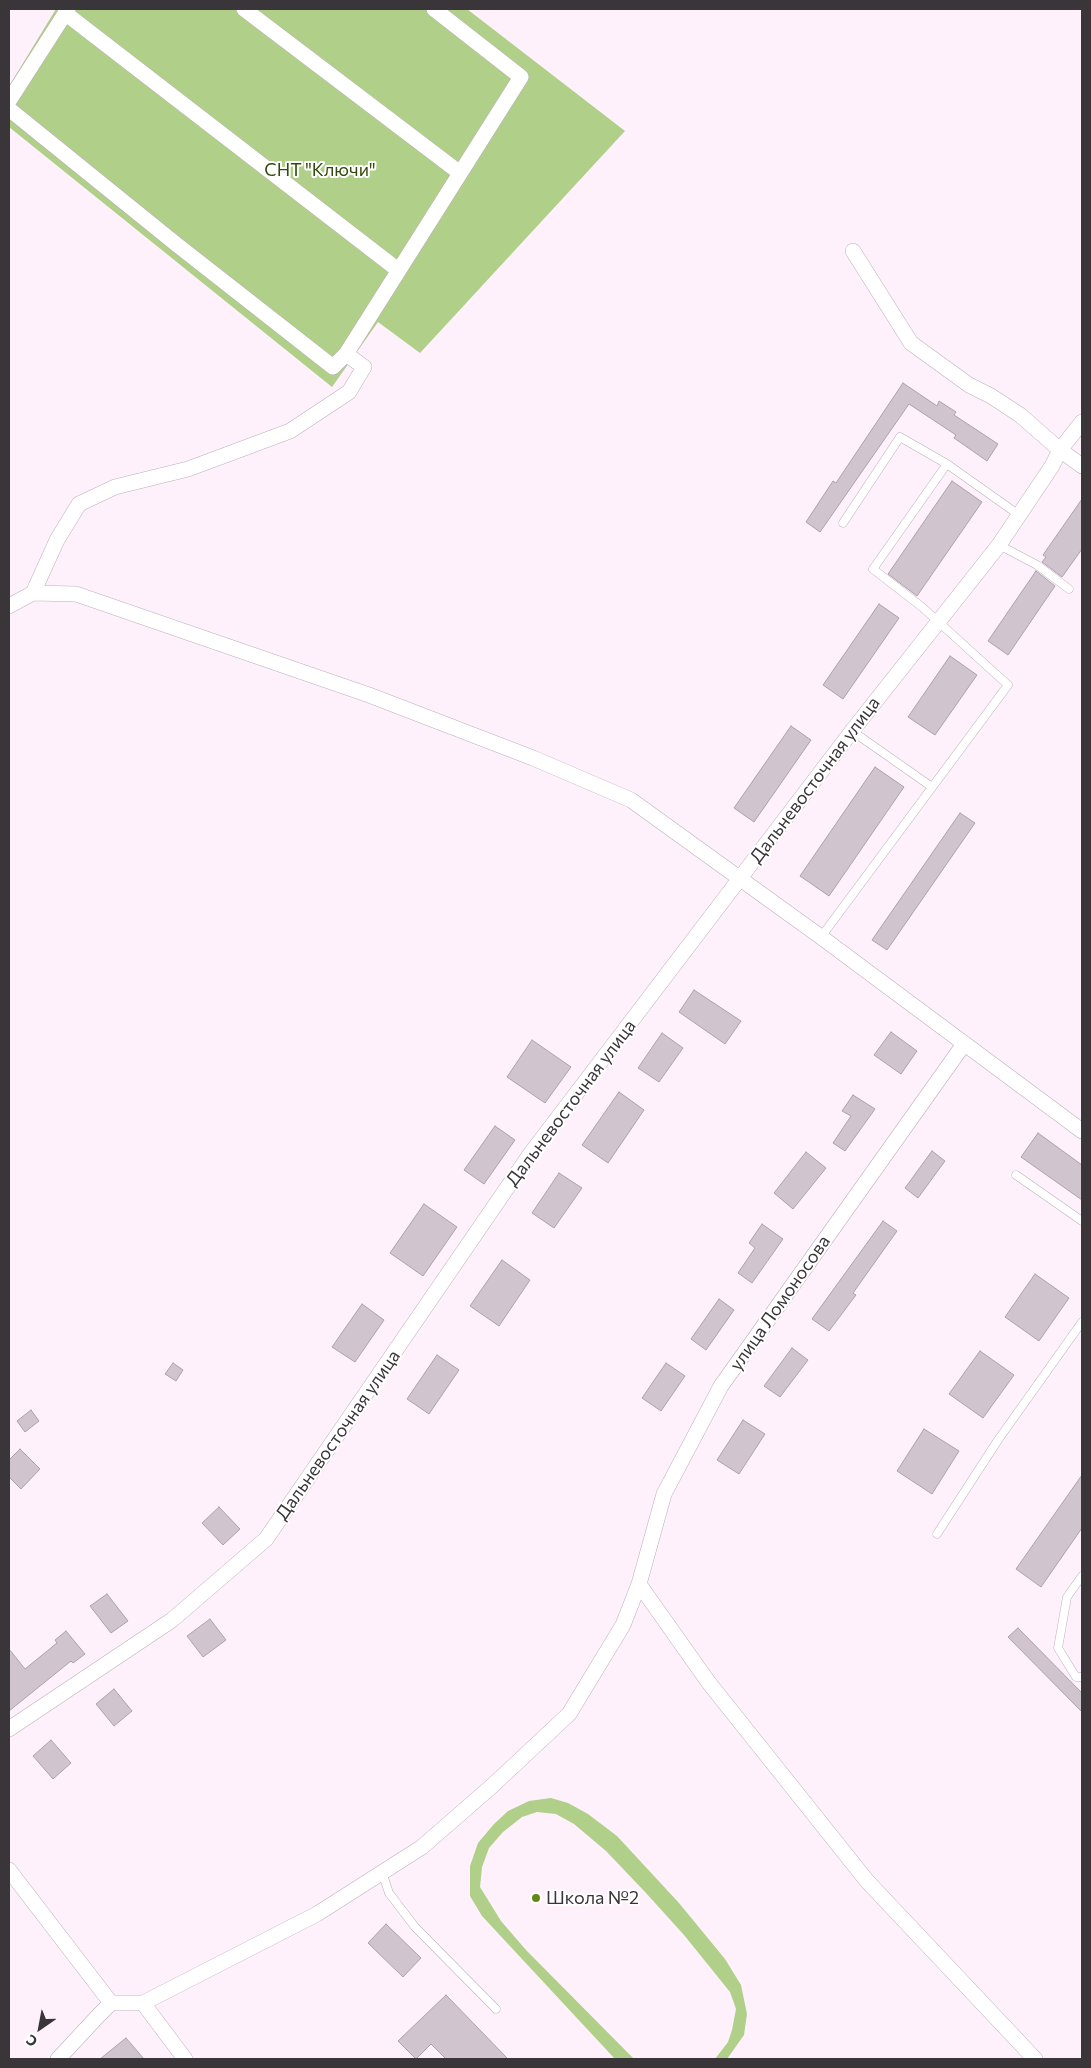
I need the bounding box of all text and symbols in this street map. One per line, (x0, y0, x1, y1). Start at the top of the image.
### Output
park label: СНТ "Ключи" (264, 159, 376, 181)
street label: Дальневосточная улица (745, 693, 885, 867)
street label: Дальневосточная улица (501, 1016, 641, 1190)
street label: улица Ломоносова (725, 1231, 835, 1375)
street label: Дальневосточная улица (271, 1346, 405, 1524)
place label: Школа №2 (546, 1887, 639, 1909)
marker: Школа №2 (530, 1892, 542, 1904)
north arrow (15, 2003, 65, 2053)
text: С (23, 2031, 40, 2051)

